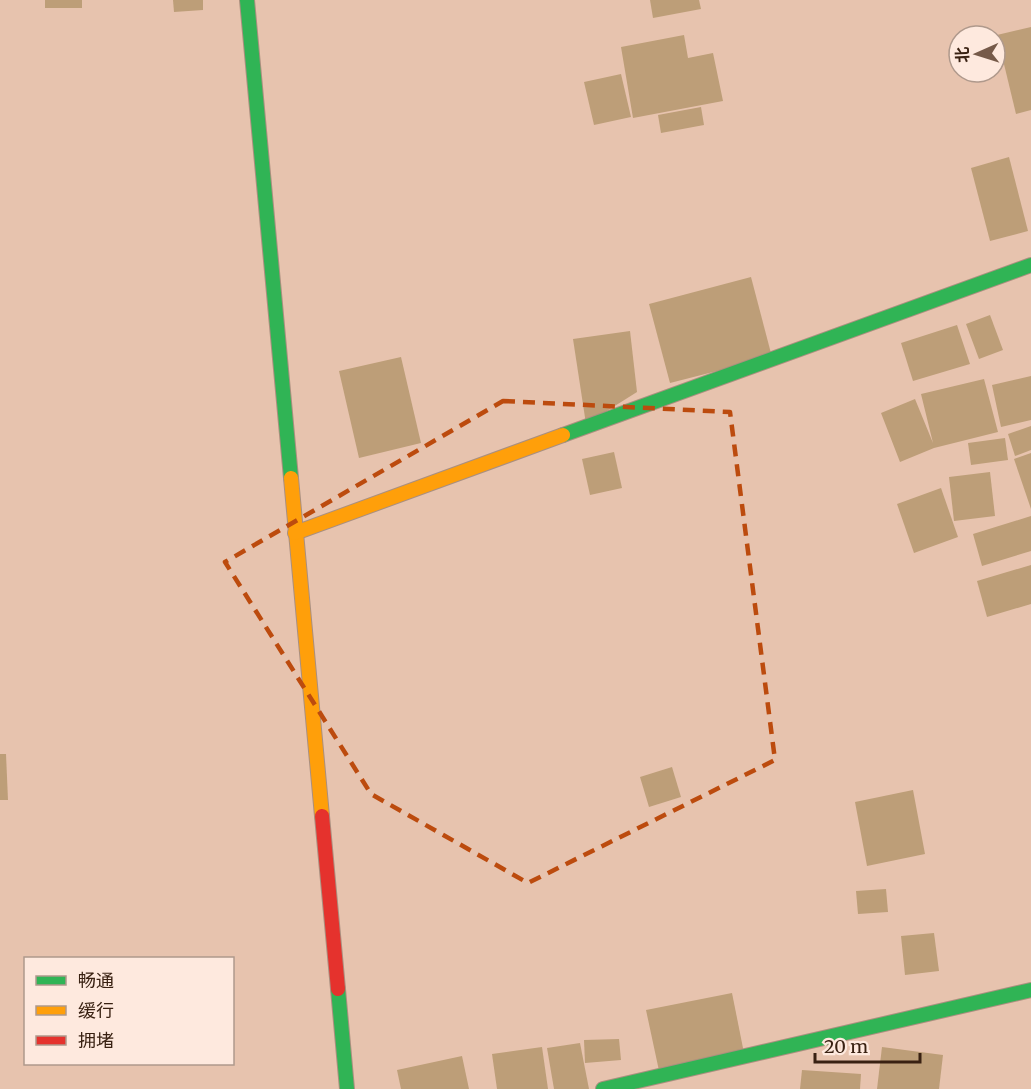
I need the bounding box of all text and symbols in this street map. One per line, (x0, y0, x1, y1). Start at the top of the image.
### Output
north arrow (947, 24, 1007, 84)
text: 北 (952, 46, 972, 63)
legend (24, 957, 234, 1065)
text: 畅通 (78, 969, 114, 992)
text: 缓行 (78, 999, 114, 1022)
scale bar (815, 1026, 920, 1064)
text: 拥堵 (78, 1029, 114, 1052)
text: 20 m (824, 1035, 868, 1058)

